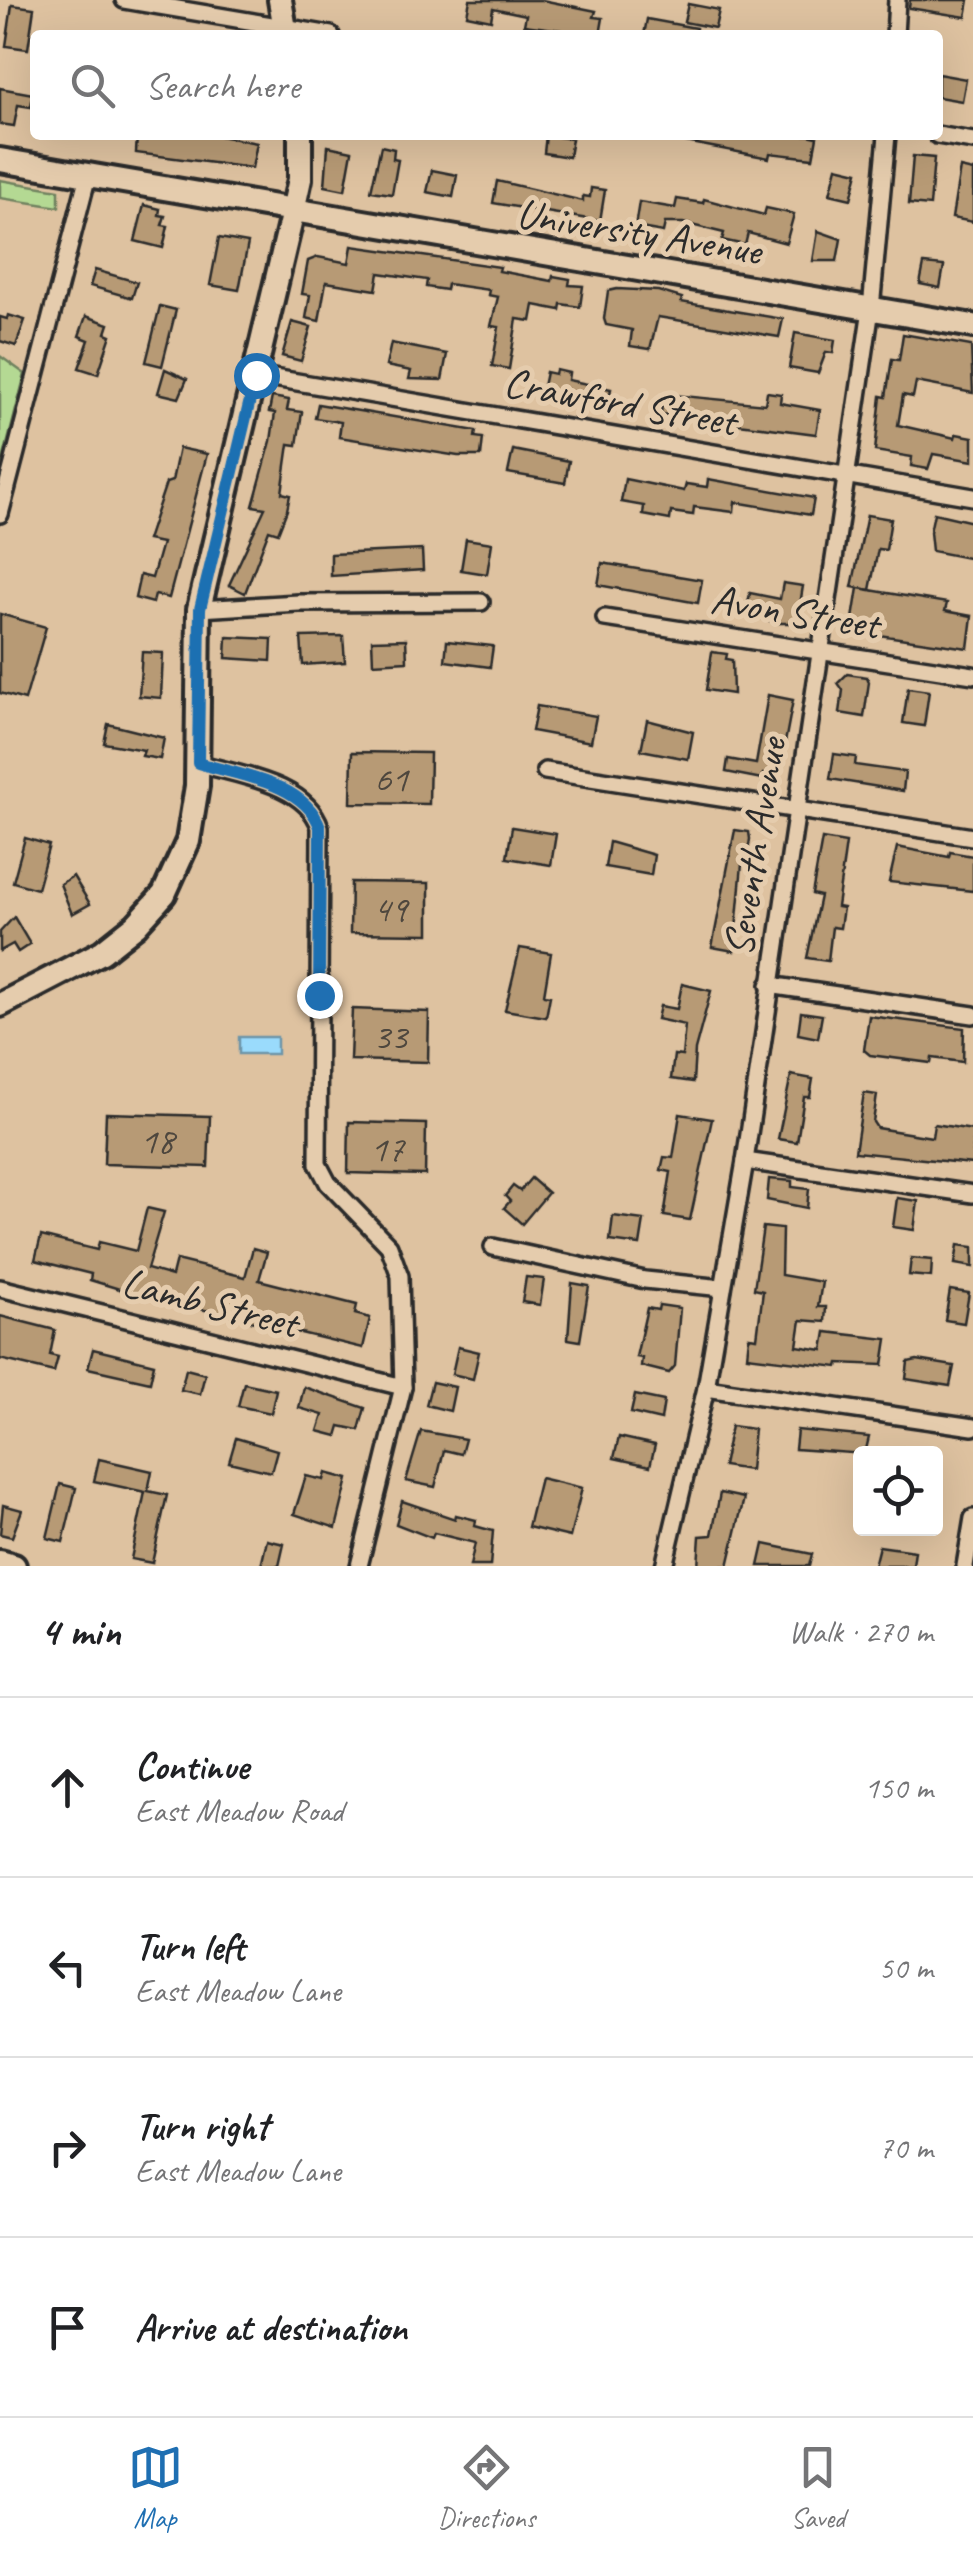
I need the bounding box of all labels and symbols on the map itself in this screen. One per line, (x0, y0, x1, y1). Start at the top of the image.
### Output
street label: University Avenue (513, 187, 767, 278)
route start (234, 353, 280, 399)
street label: Crawford Street (500, 356, 744, 449)
street label: Avon Street (707, 573, 887, 652)
street label: Seventh Avenue (712, 732, 799, 960)
house number: 61 (374, 755, 410, 802)
house number: 49 (373, 885, 410, 932)
route end (297, 973, 343, 1019)
house number: 33 (373, 1013, 410, 1060)
house number: 18 (140, 1117, 178, 1164)
house number: 17 (370, 1125, 406, 1172)
street label: Lamb Street (117, 1256, 307, 1351)

